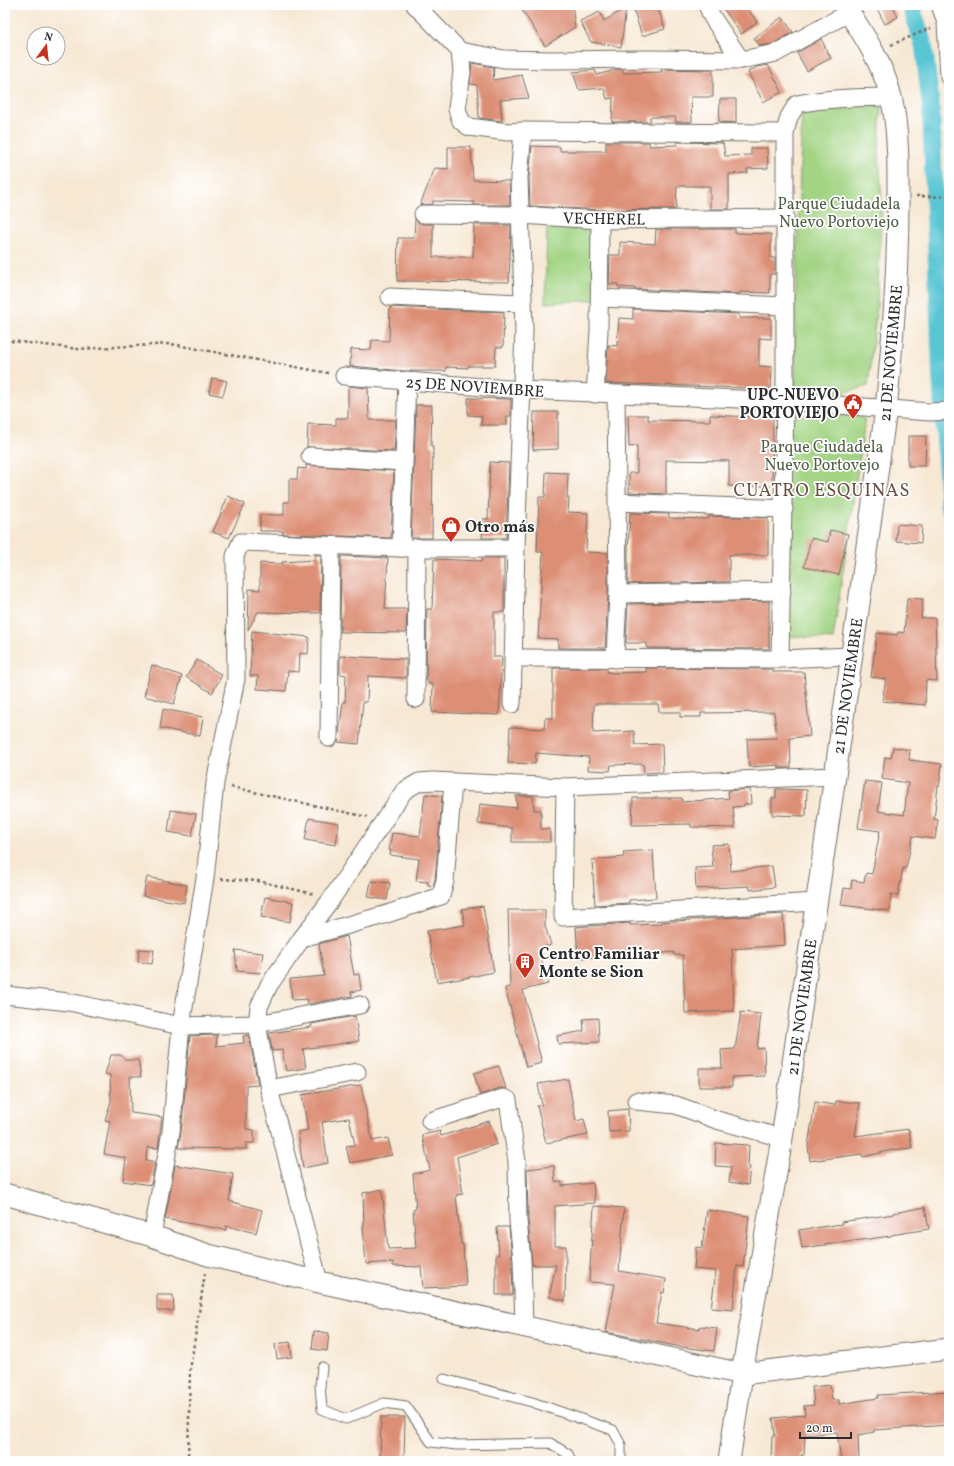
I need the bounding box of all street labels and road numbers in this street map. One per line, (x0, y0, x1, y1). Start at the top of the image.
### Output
street label: VECHEREL (563, 208, 645, 232)
street label: 21 DE NOVIEMBRE (875, 284, 909, 423)
street label: 25 DE NOVIEMBRE (405, 372, 545, 404)
street label: 21 DE NOVIEMBRE (829, 617, 869, 756)
street label: 21 DE NOVIEMBRE (783, 938, 823, 1077)

